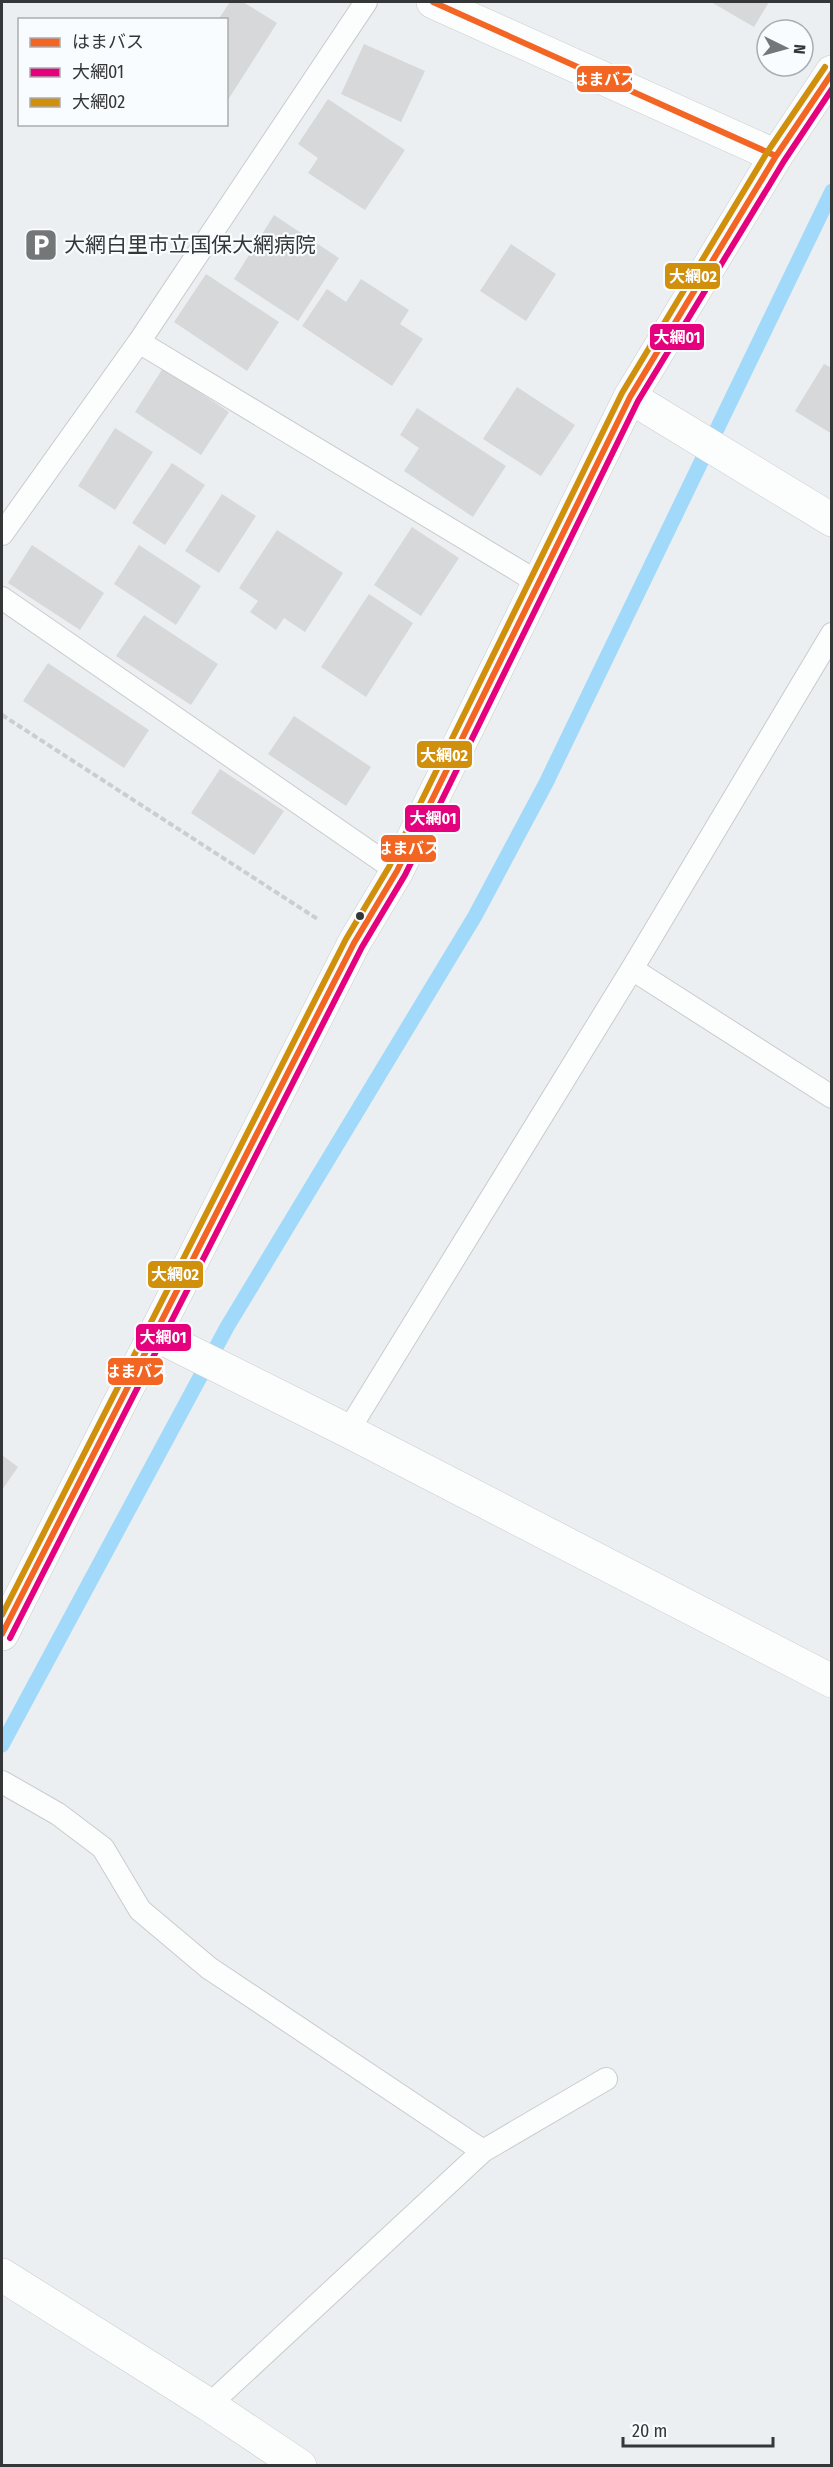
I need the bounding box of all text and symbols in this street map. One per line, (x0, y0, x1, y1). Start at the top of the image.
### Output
legend (18, 18, 228, 126)
north arrow (755, 18, 815, 78)
text: はまバス (72, 31, 144, 53)
text: N (790, 44, 809, 55)
text: 大網01 (72, 61, 124, 83)
line badge: はまバス (576, 65, 633, 93)
text: はまバス (572, 70, 636, 89)
text: 大網02 (72, 91, 125, 113)
parking icon: 大網白里市立国保大網病院 (23, 227, 59, 263)
place label: 大網白里市立国保大網病院 (64, 232, 316, 258)
line badge: 大網02 (664, 262, 721, 290)
text: 大網02 (669, 267, 718, 286)
line badge: 大網01 (649, 323, 705, 351)
text: 大網01 (653, 328, 701, 347)
line badge: 大網02 (416, 740, 473, 769)
text: 大網02 (420, 746, 469, 765)
line badge: 大網01 (404, 804, 461, 833)
text: 大網01 (409, 809, 457, 828)
line badge: はまバス (380, 834, 437, 863)
text: はまバス (376, 839, 440, 858)
unlabelled marker (354, 910, 366, 922)
line badge: 大網02 (147, 1260, 204, 1289)
text: 大網02 (151, 1265, 200, 1284)
line badge: 大網01 (135, 1323, 192, 1352)
text: 大網01 (139, 1328, 187, 1347)
line badge: はまバス (107, 1357, 164, 1386)
text: はまバス (104, 1362, 168, 1381)
scale bar (623, 2410, 773, 2448)
text: 20 m (632, 2420, 667, 2442)

